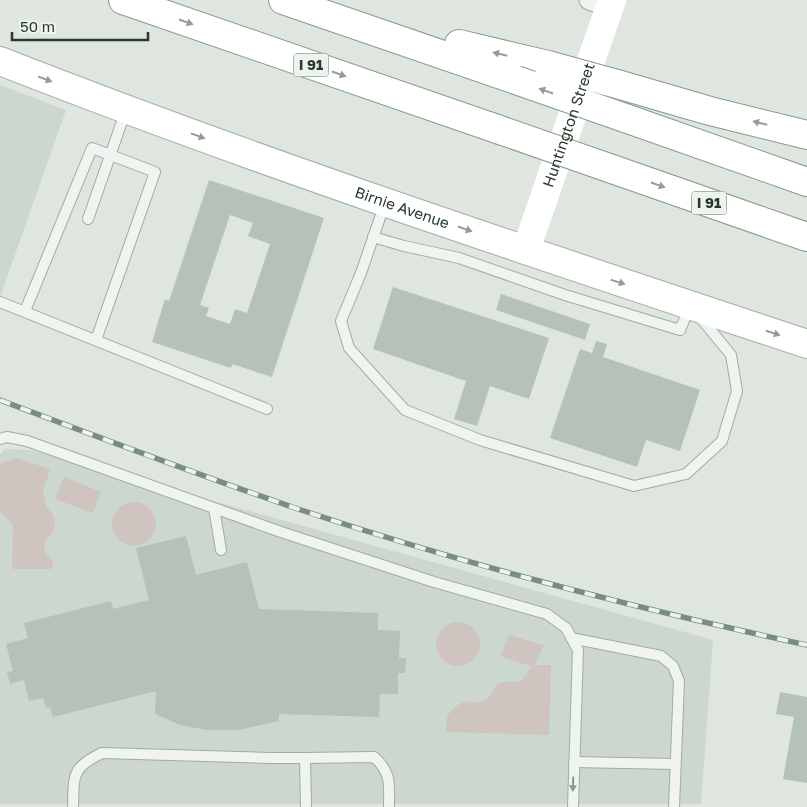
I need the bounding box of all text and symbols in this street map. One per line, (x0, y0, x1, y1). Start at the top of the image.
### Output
scale bar (12, 10, 149, 42)
text: 50 m (20, 17, 55, 35)
one-way arrow (179, 18, 194, 26)
one-way arrow (493, 50, 508, 58)
road number: I 91 (294, 54, 328, 76)
street label: Huntington Street (538, 60, 598, 190)
one-way arrow (332, 71, 347, 79)
one-way arrow (38, 76, 53, 83)
one-way arrow (539, 87, 554, 94)
one-way arrow (752, 119, 767, 127)
one-way arrow (190, 133, 205, 140)
one-way arrow (651, 181, 666, 189)
street label: Birnie Avenue (353, 182, 452, 232)
road number: I 91 (692, 192, 726, 214)
one-way arrow (457, 226, 472, 233)
one-way arrow (611, 278, 626, 286)
one-way arrow (765, 329, 780, 337)
one-way arrow (569, 777, 577, 793)

